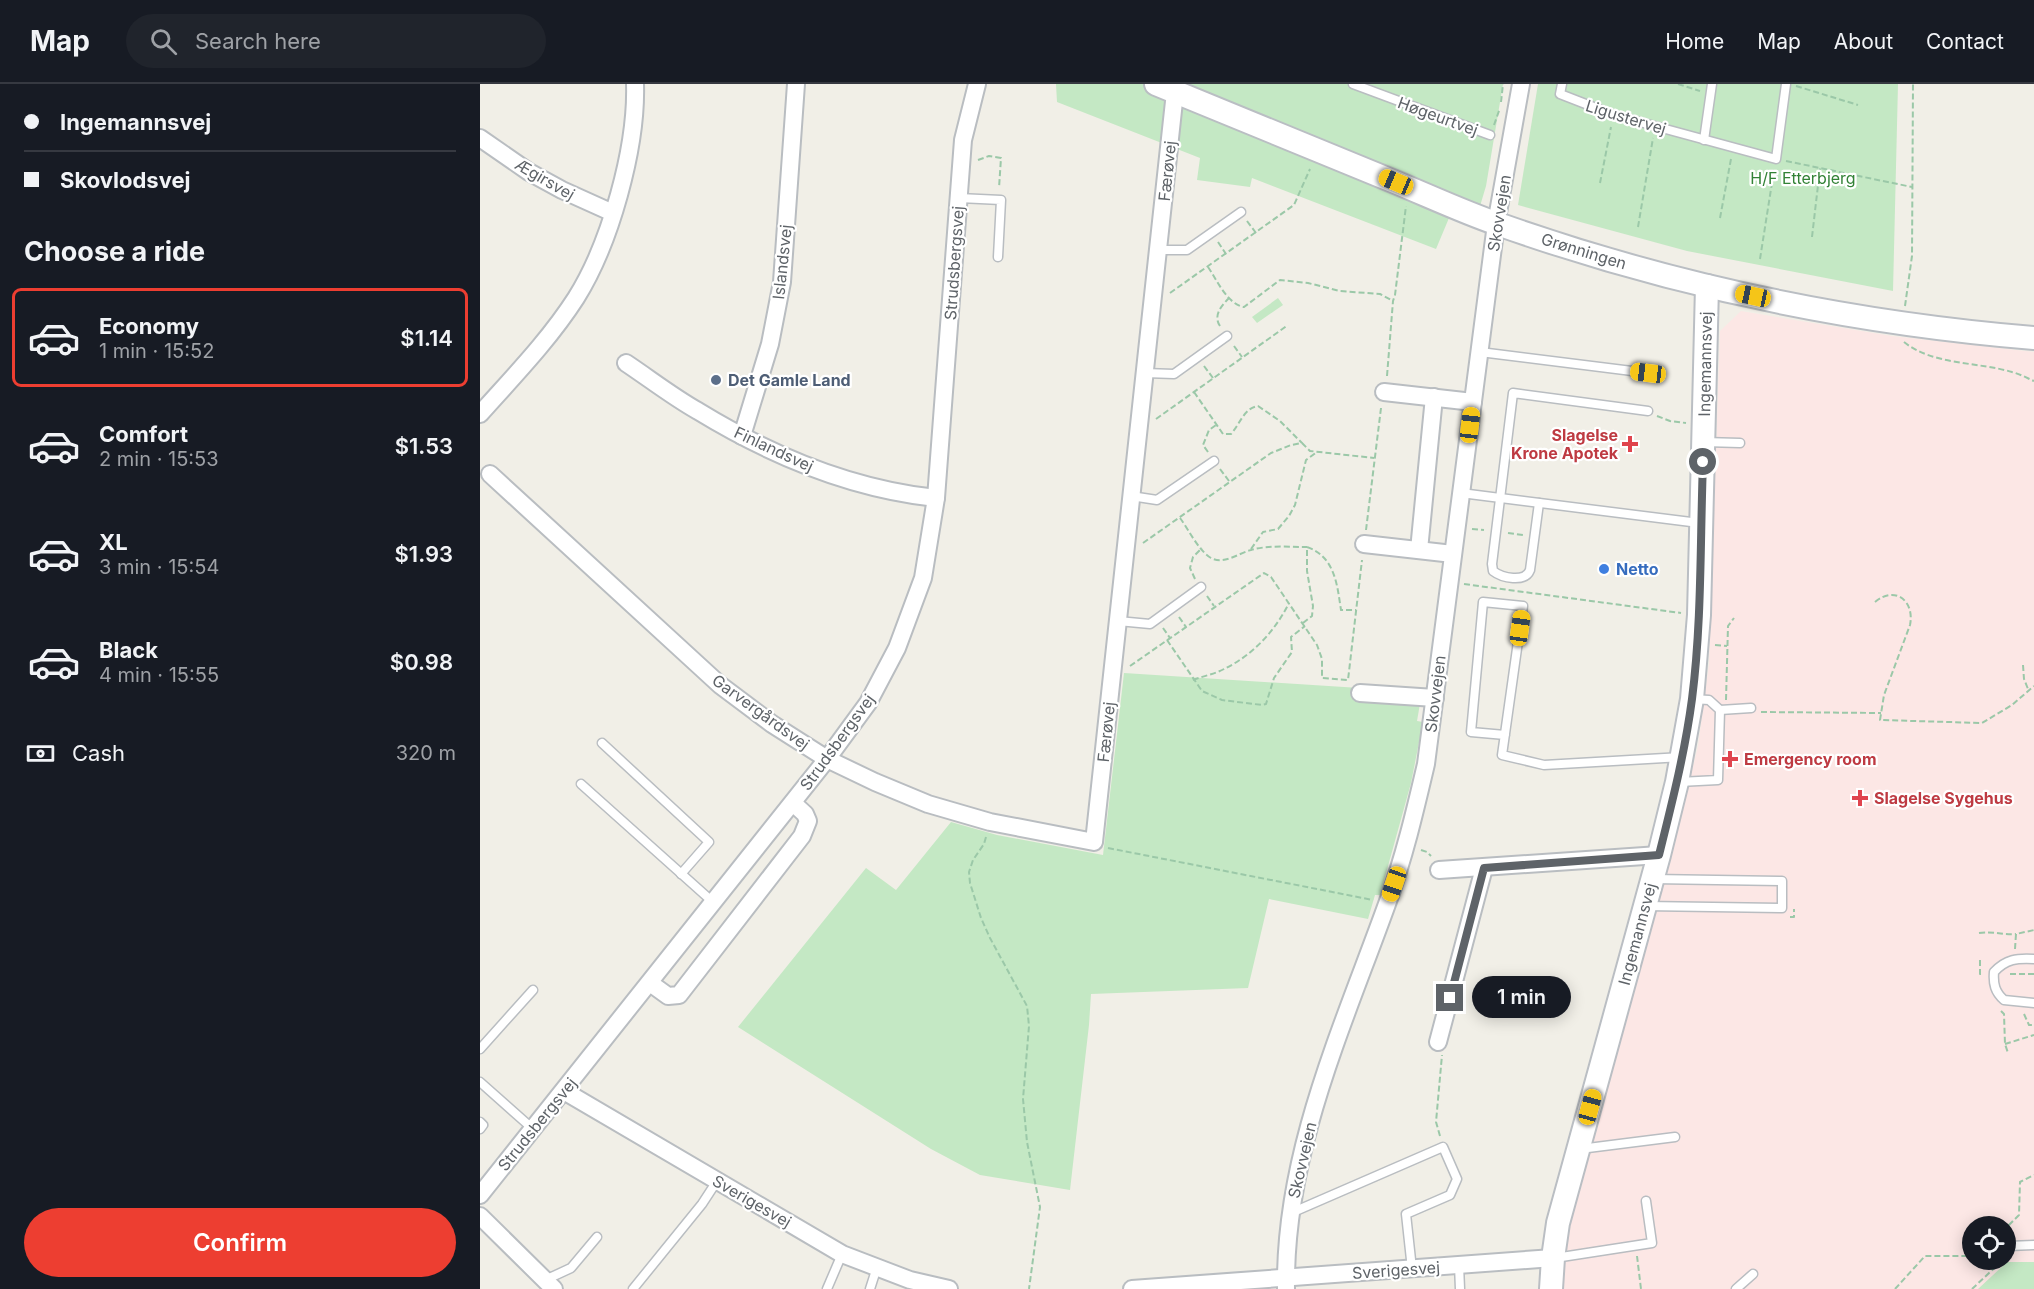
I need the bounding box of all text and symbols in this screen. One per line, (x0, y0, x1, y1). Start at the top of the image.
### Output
search box (126, 14, 546, 68)
text: Map (30, 24, 90, 58)
icon: search (147, 25, 180, 58)
text: Search here (195, 28, 321, 54)
text: Home (1665, 29, 1724, 54)
text: Map (1757, 29, 1801, 54)
text: About (1834, 29, 1893, 54)
text: Contact (1926, 29, 2004, 54)
street label: Høgeurtvej (1395, 92, 1481, 140)
street label: Ligustervej (1583, 95, 1669, 139)
text: Ingemannsvej (60, 109, 211, 135)
street label: Færøvej (1154, 140, 1180, 202)
street label: Ægirsvej (511, 154, 579, 204)
text: Skovlodsvej (60, 167, 191, 193)
car (1376, 167, 1416, 197)
park label: H/F Etterbjerg (1750, 168, 1856, 188)
street label: Skovvejen (1483, 173, 1515, 253)
street label: Strudsbergsvej (940, 205, 968, 321)
street label: Islandsvej (768, 224, 796, 300)
street label: Grønningen (1539, 229, 1629, 273)
text: Choose a ride (24, 235, 205, 268)
car (1734, 283, 1772, 309)
icon: car (27, 311, 81, 365)
street label: Ingemannsvej (1694, 311, 1716, 417)
text: Economy (99, 313, 199, 339)
text: $1.14 (400, 325, 453, 351)
text: 1 min · 15:52 (99, 339, 214, 363)
car (1629, 362, 1667, 384)
place label: Det Gamle Land (728, 370, 851, 390)
marker: Det Gamle Land (709, 373, 723, 387)
car (1459, 406, 1481, 444)
icon: car (27, 419, 81, 473)
text: Comfort (99, 421, 188, 447)
street label: Finlandsvej (731, 422, 817, 476)
place label: Slagelse Krone Apotek (1511, 425, 1619, 463)
text: $1.53 (395, 433, 453, 459)
marker: Slagelse Krone Apotek (1623, 437, 1637, 451)
text: 2 min · 15:53 (99, 447, 219, 471)
route start (1689, 448, 1716, 475)
icon: car (27, 527, 81, 581)
text: XL (99, 529, 128, 555)
text: $1.93 (395, 541, 453, 567)
text: 3 min · 15:54 (99, 555, 219, 579)
place label: Netto (1616, 559, 1659, 579)
marker: Netto (1597, 562, 1611, 576)
car (1509, 609, 1531, 647)
icon: car (27, 635, 81, 689)
text: Black (99, 637, 158, 663)
text: $0.98 (390, 649, 453, 675)
street label: Skovvejen (1420, 654, 1450, 734)
text: 4 min · 15:55 (99, 663, 219, 687)
street label: Garvergårdsvej (708, 670, 814, 754)
street label: Strudsbergsvej (795, 690, 879, 794)
street label: Færøvej (1093, 701, 1119, 763)
icon: cash (24, 737, 57, 770)
text: Cash (72, 740, 125, 766)
text: 320 m (396, 741, 456, 765)
place label: Emergency room (1744, 749, 1876, 769)
marker: Emergency room (1721, 750, 1739, 768)
place label: Slagelse Sygehus (1874, 788, 2013, 808)
marker: Slagelse Sygehus (1851, 789, 1869, 807)
car (1380, 864, 1408, 904)
street label: Ingemannsvej (1614, 881, 1660, 987)
callout: 1 min (1471, 977, 1570, 1019)
route end (1436, 984, 1463, 1011)
text: 1 min (1497, 985, 1546, 1009)
street label: Strudsbergsvej (493, 1073, 581, 1175)
car (1577, 1087, 1603, 1127)
street label: Skovvejen (1284, 1120, 1320, 1200)
street label: Sverigesvej (709, 1170, 795, 1232)
button: Confirm (24, 1208, 456, 1277)
map controls (1962, 1216, 2016, 1270)
button: locate (1962, 1216, 2016, 1270)
street label: Sverigesvej (1351, 1257, 1441, 1283)

